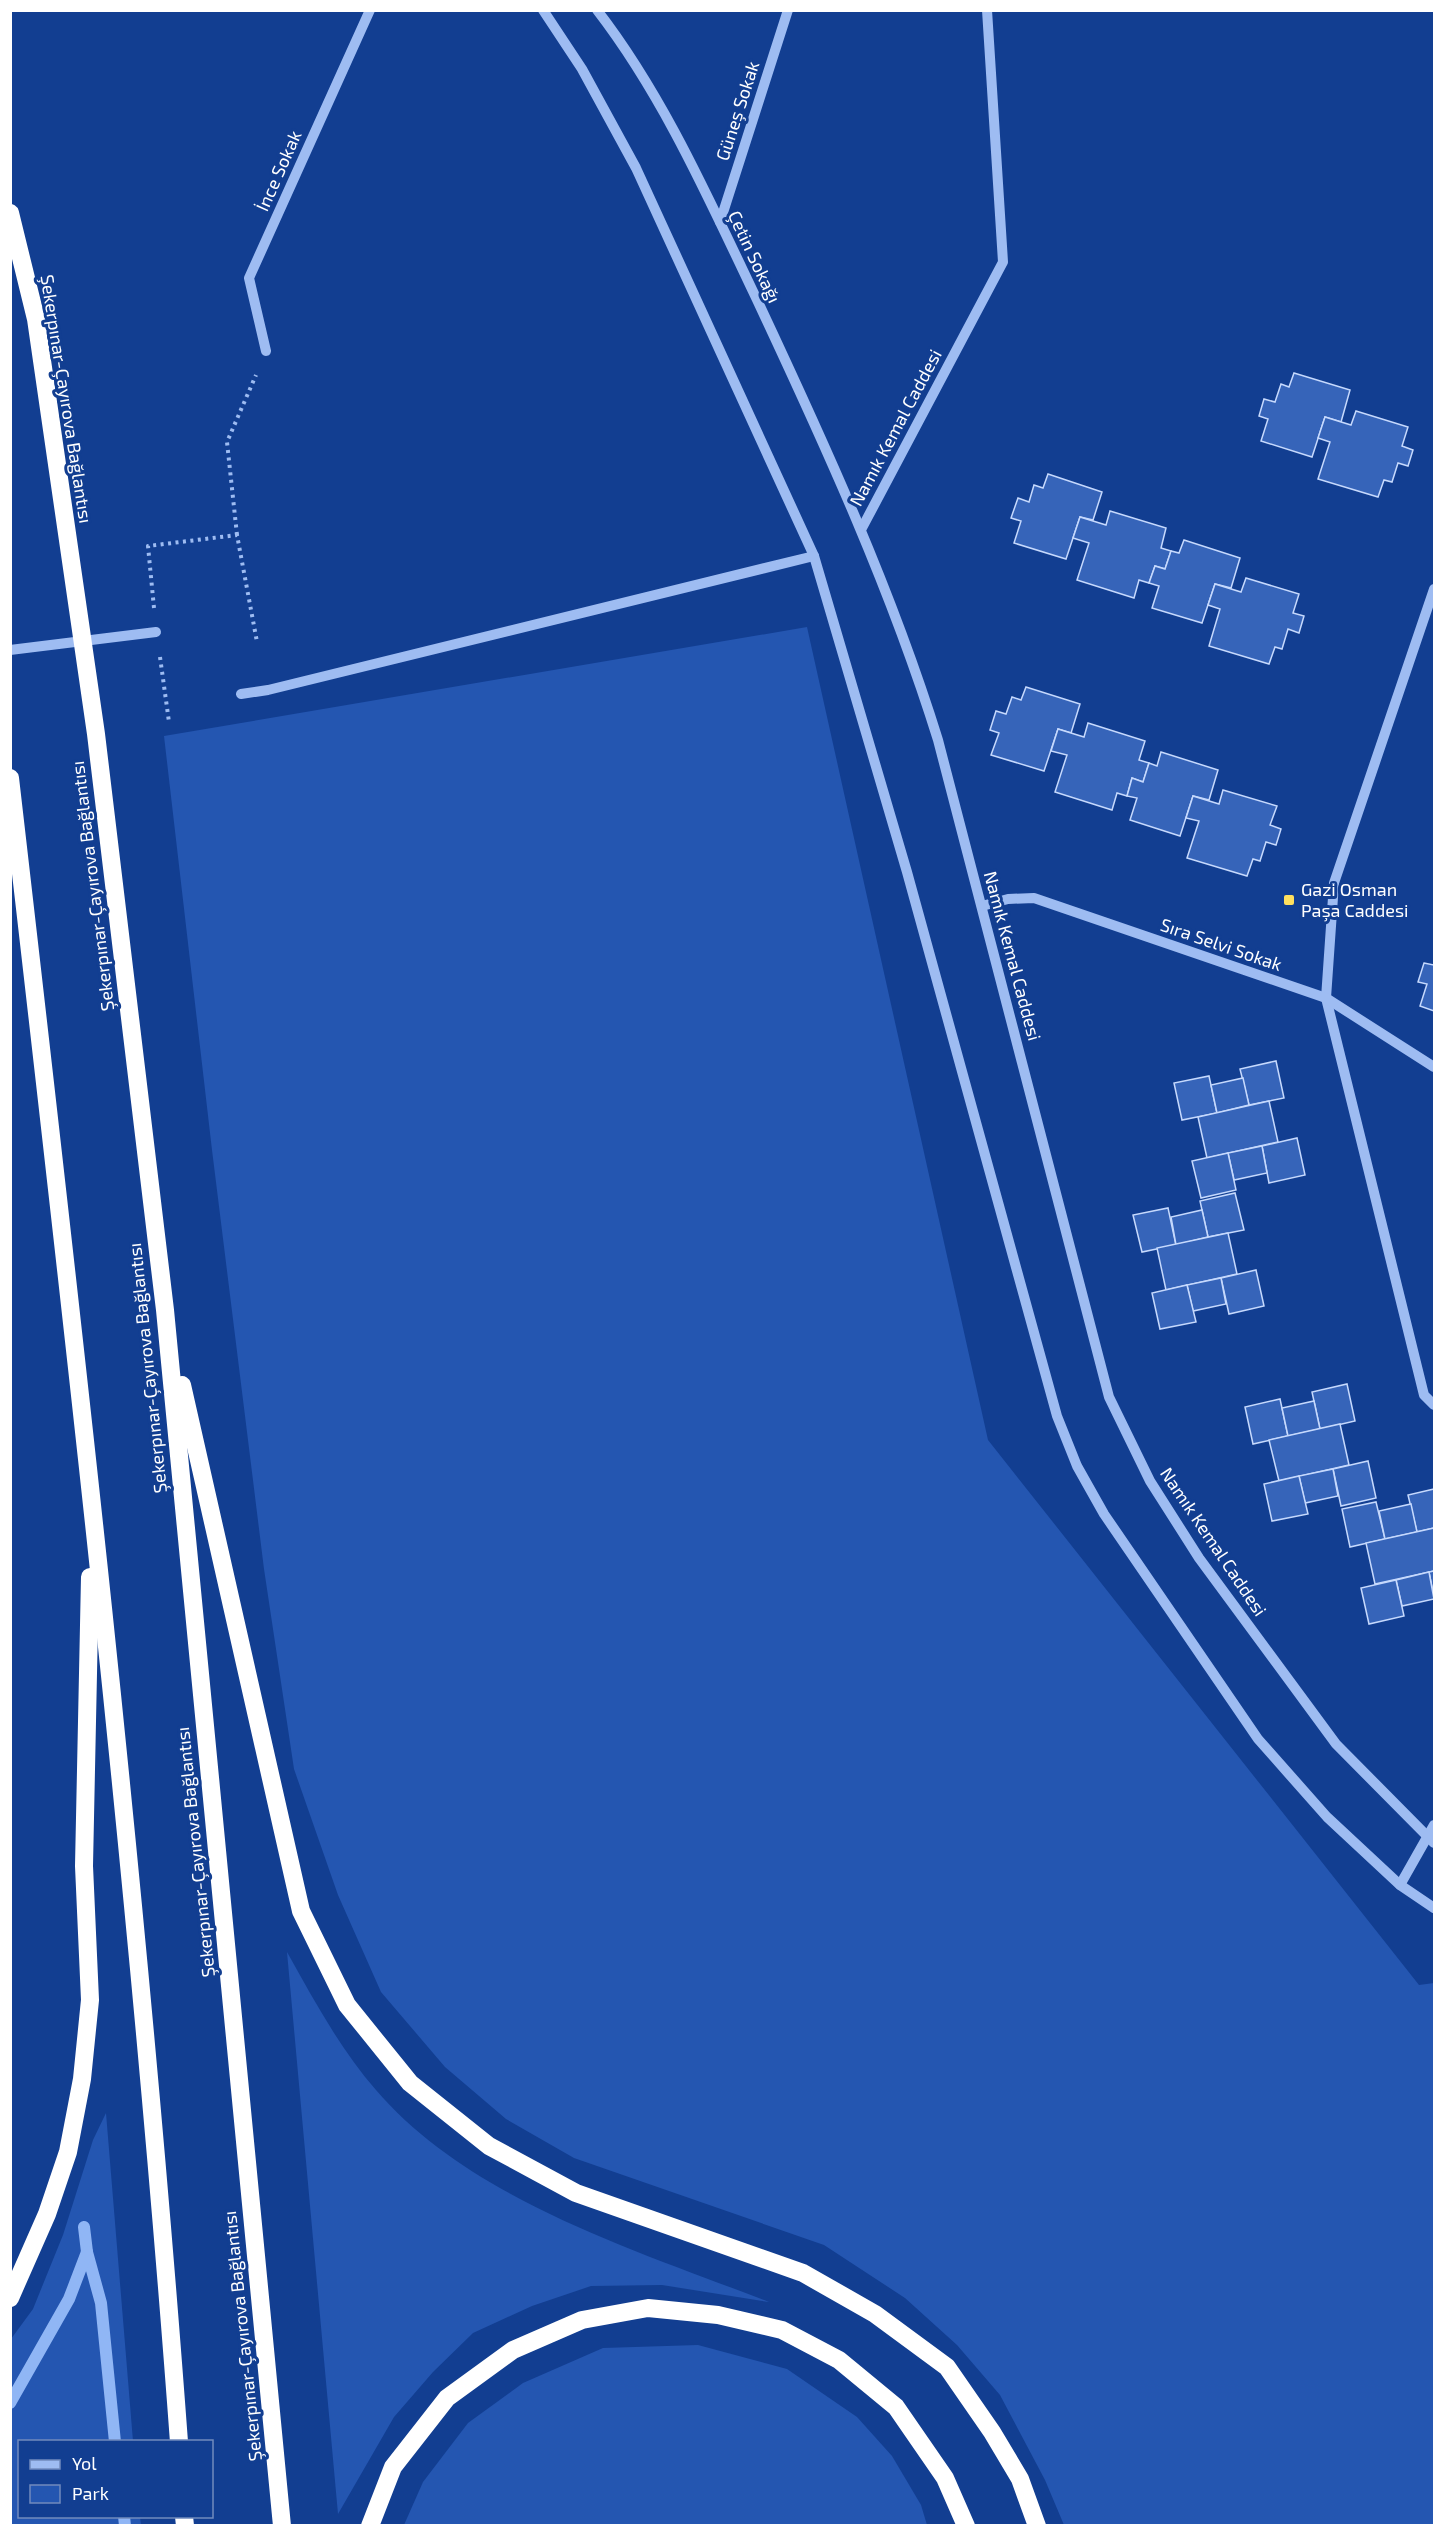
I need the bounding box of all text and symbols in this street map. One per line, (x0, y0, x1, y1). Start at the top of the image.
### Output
street label: Güneş Sokak (711, 58, 764, 164)
street label: İnce Sokak (251, 127, 306, 214)
street label: Çetin Sokağı (723, 207, 786, 307)
street label: Şekerpınar-Çayırova Bağlantısı (35, 273, 98, 525)
street label: Namık Kemal Caddesi (844, 345, 946, 510)
street label: Şekerpınar-Çayırova Bağlantısı (66, 760, 119, 1012)
street label: Namık Kemal Caddesi (980, 869, 1046, 1043)
place label: Gazi Osman Paşa Caddesi (1301, 878, 1409, 922)
marker: Gazi Osman Paşa Caddesi (1282, 893, 1296, 907)
street label: Sıra Selvi Sokak (1158, 913, 1285, 975)
street label: Şekerpınar-Çayırova Bağlantısı (123, 1242, 172, 1494)
street label: Namık Kemal Caddesi (1156, 1463, 1272, 1620)
street label: Şekerpınar-Çayırova Bağlantısı (171, 1726, 220, 1978)
street label: Şekerpınar-Çayırova Bağlantısı (218, 2210, 267, 2462)
legend (18, 2440, 213, 2518)
text: Yol (72, 2452, 97, 2474)
text: Park (72, 2482, 109, 2504)

